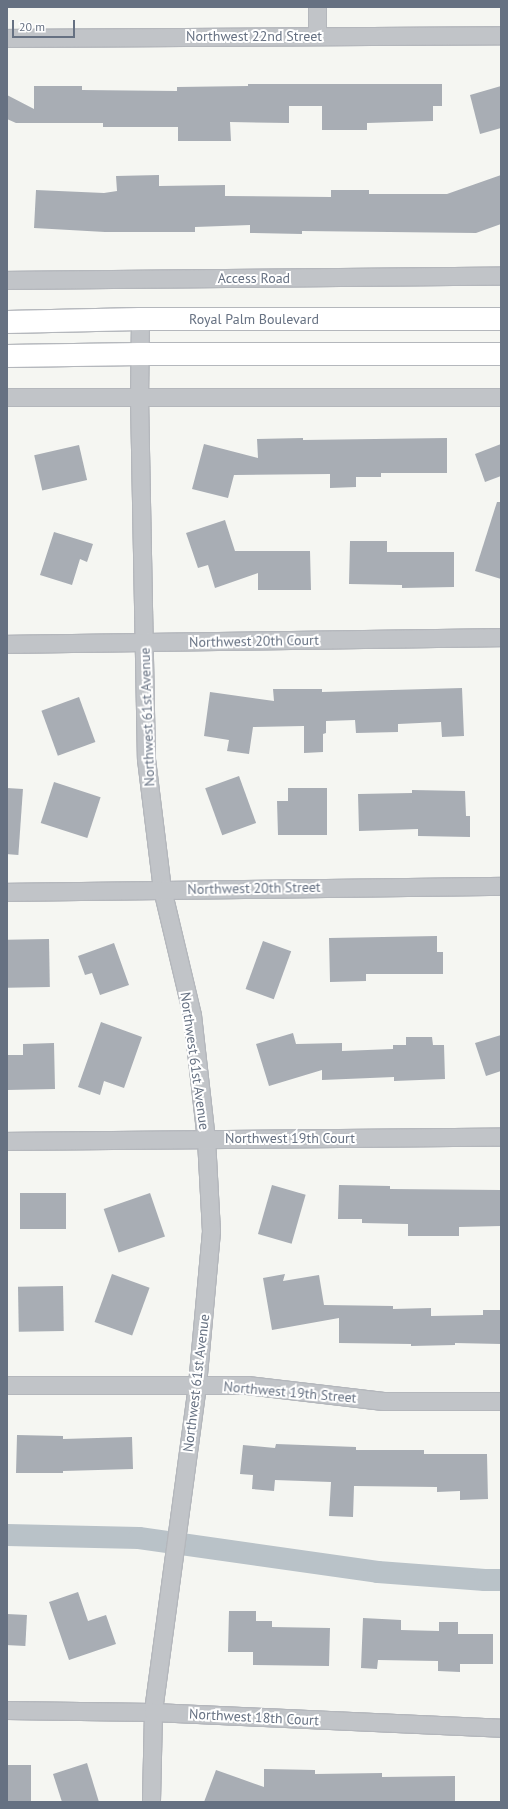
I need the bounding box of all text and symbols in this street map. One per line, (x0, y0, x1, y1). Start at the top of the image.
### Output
scale bar (14, 12, 77, 38)
text: 20 m (19, 19, 45, 34)
street label: Northwest 22nd Street (186, 28, 322, 44)
street label: Access Road (218, 270, 290, 286)
street label: Royal Palm Boulevard (189, 311, 319, 327)
street label: Northwest 20th Court (189, 631, 319, 651)
street label: Northwest 61st Avenue (136, 647, 158, 787)
street label: Northwest 20th Street (187, 878, 321, 898)
street label: Northwest 61st Avenue (177, 991, 213, 1131)
street label: Northwest 19th Court (225, 1130, 355, 1146)
street label: Northwest 61st Avenue (179, 1313, 213, 1453)
street label: Northwest 19th Street (223, 1378, 357, 1406)
street label: Northwest 18th Court (189, 1705, 319, 1729)

